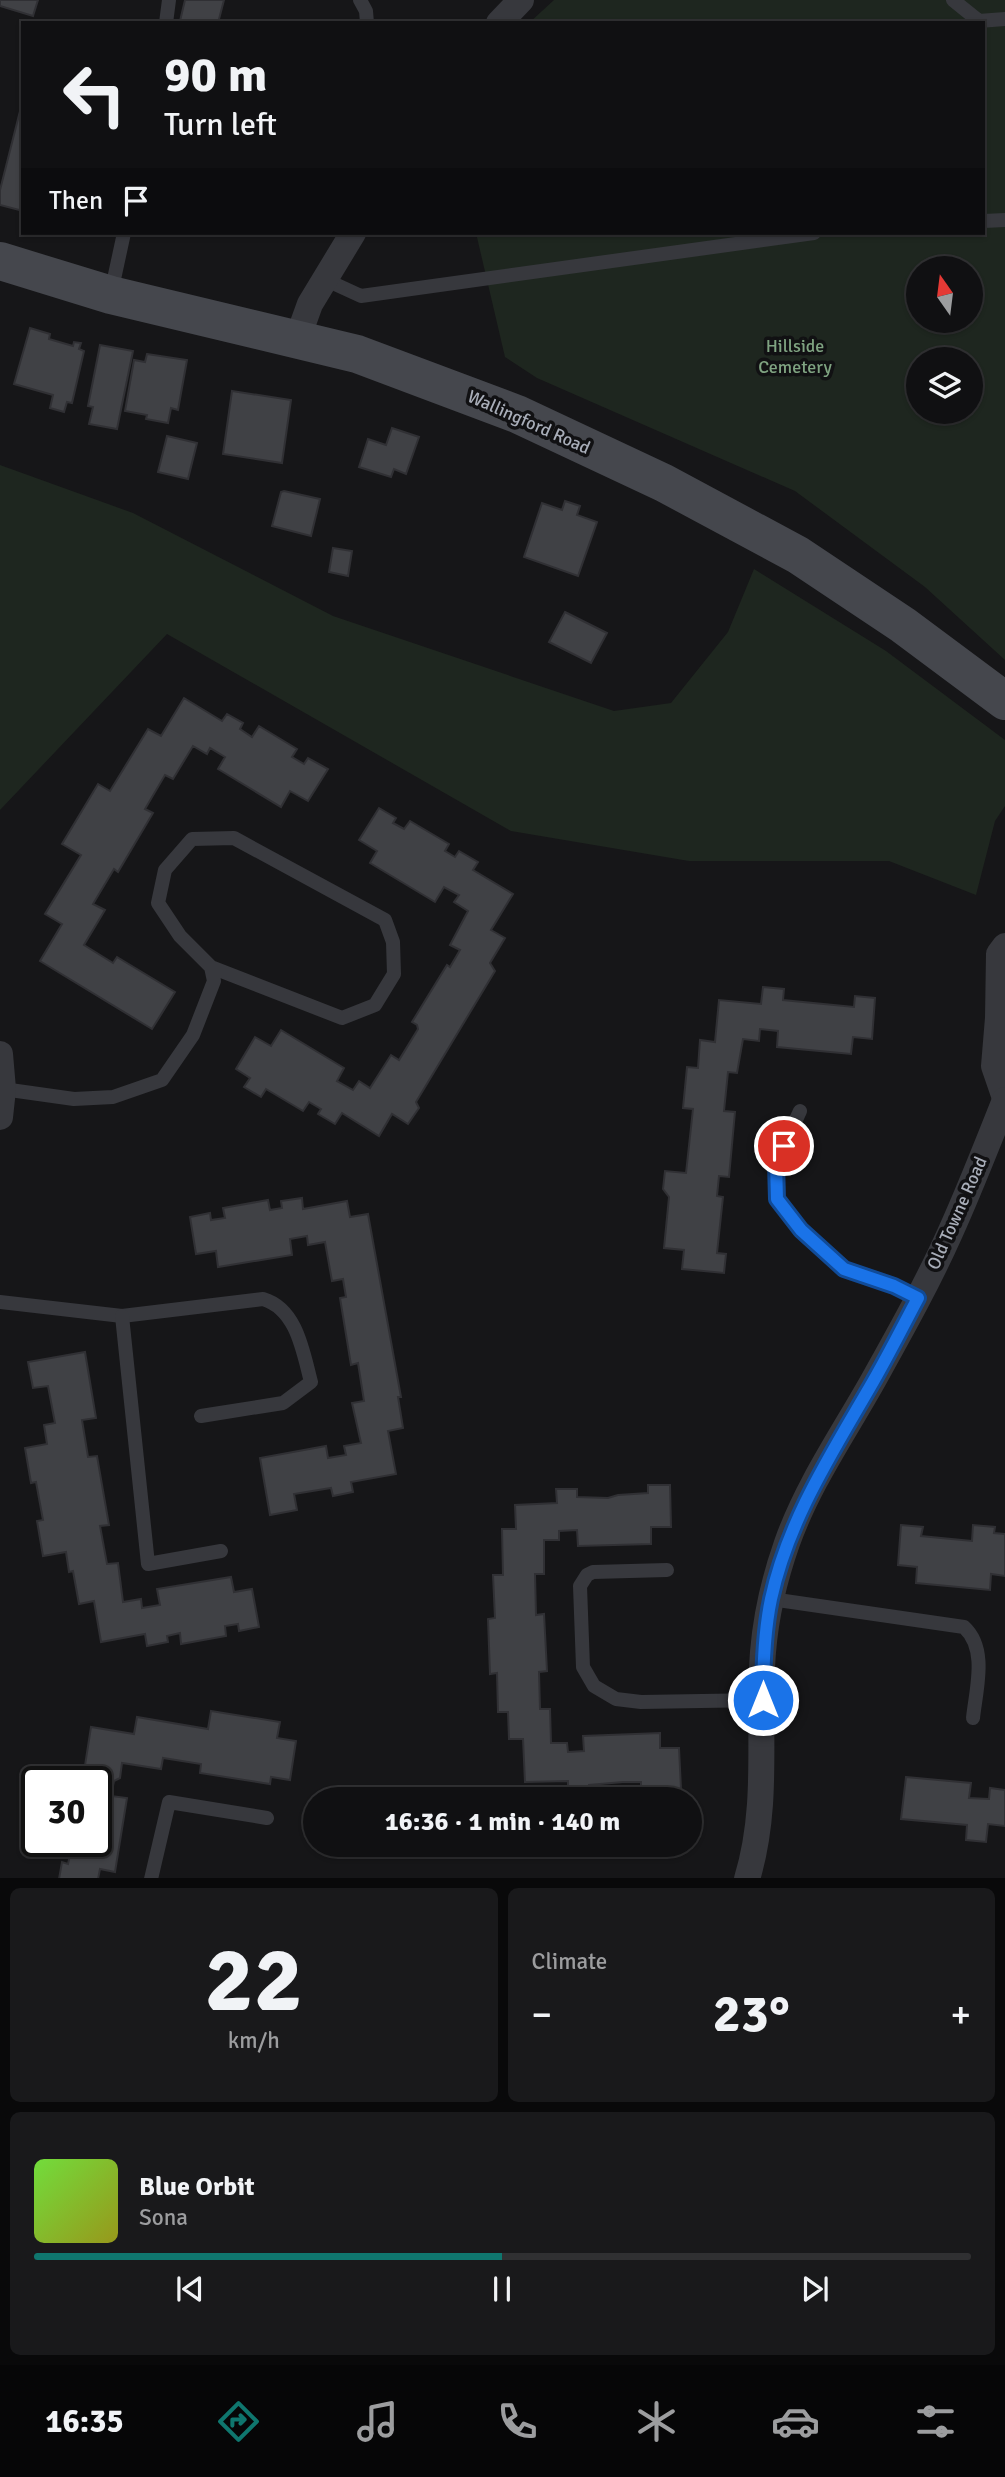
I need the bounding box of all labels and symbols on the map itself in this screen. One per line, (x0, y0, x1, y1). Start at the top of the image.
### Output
north arrow (906, 256, 984, 332)
park label: Hillside Cemetery (758, 335, 832, 378)
street label: Wallingford Road (464, 385, 594, 459)
pin (754, 1116, 814, 1176)
street label: Old Towne Road (922, 1153, 992, 1273)
position arrow (726, 1663, 800, 1737)
speed limit sign: 30 (21, 1766, 112, 1857)

